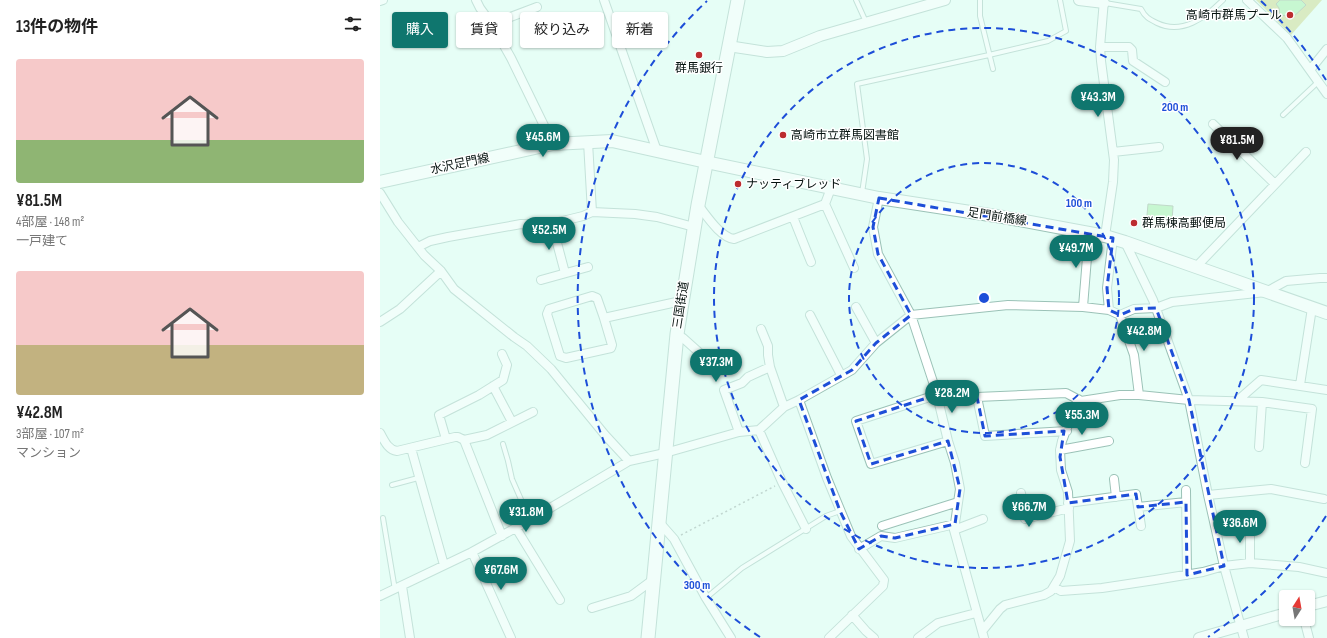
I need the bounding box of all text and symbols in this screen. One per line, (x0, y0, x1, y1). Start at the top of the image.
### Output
place label: 高崎市群馬プール (1186, 8, 1282, 23)
marker: 高崎市群馬プール (1285, 10, 1295, 20)
chip: 購入 (392, 12, 448, 48)
chip: 賃貸 (456, 12, 512, 48)
chip: 絞り込み (520, 12, 604, 48)
chip: 新着 (612, 12, 668, 48)
icon: filters (342, 13, 364, 35)
text: 13件の物件 (16, 17, 98, 37)
marker: 群馬銀行 (694, 50, 704, 60)
place label: 群馬銀行 (675, 61, 723, 76)
pin: ¥43.3M (1065, 84, 1131, 118)
icon: home (154, 85, 226, 157)
text: ¥43.3M (1080, 89, 1116, 105)
text: 200 m (1162, 100, 1188, 115)
pin: ¥45.6M (510, 124, 576, 158)
pin: ¥81.5M (1204, 127, 1270, 161)
place label: 高崎市立群馬図書館 (791, 128, 899, 143)
text: ¥45.6M (525, 129, 561, 145)
marker: 高崎市立群馬図書館 (778, 130, 788, 140)
text: ¥81.5M (1219, 132, 1255, 148)
street label: 水沢足門線 (429, 150, 491, 178)
place label: ナッティブレッド (746, 177, 841, 192)
marker: ナッティブレッド (733, 179, 743, 189)
text: ¥81.5M (16, 191, 62, 211)
text: 100 m (1066, 196, 1092, 211)
street label: 足門前橋線 (966, 205, 1028, 229)
text: 4部屋 · 148 m² (16, 214, 84, 230)
place label: 群馬棟高郵便局 (1142, 216, 1226, 231)
pin: ¥52.5M (516, 217, 582, 251)
marker: 群馬棟高郵便局 (1129, 218, 1139, 228)
text: ¥52.5M (532, 222, 566, 238)
text: 一戸建て (16, 233, 68, 249)
pin: ¥49.7M (1043, 235, 1109, 269)
text: ¥49.7M (1059, 240, 1093, 256)
street label: 三国街道 (670, 280, 692, 330)
centre of rings (977, 291, 991, 305)
icon: home (154, 297, 226, 369)
pin: ¥42.8M (1111, 318, 1177, 352)
text: ¥42.8M (1126, 323, 1162, 339)
pin: ¥37.3M (683, 349, 749, 383)
text: ¥37.3M (699, 354, 733, 370)
pin: ¥28.2M (919, 380, 985, 414)
text: ¥28.2M (934, 385, 970, 401)
pin: ¥55.3M (1049, 402, 1115, 436)
text: ¥42.8M (16, 403, 62, 423)
text: ¥55.3M (1064, 407, 1100, 423)
text: 3部屋 · 107 m² (16, 426, 84, 442)
text: マンション (16, 445, 81, 461)
pin: ¥66.7M (996, 494, 1062, 528)
pin: ¥31.8M (493, 499, 559, 533)
text: ¥66.7M (1011, 499, 1047, 515)
text: ¥31.8M (508, 504, 544, 520)
pin: ¥36.6M (1207, 510, 1273, 544)
text: ¥36.6M (1222, 515, 1258, 531)
pin: ¥67.6M (468, 557, 534, 591)
text: ¥67.6M (484, 562, 518, 578)
text: 300 m (684, 578, 710, 593)
north arrow (1279, 590, 1315, 626)
map controls (1279, 590, 1315, 626)

